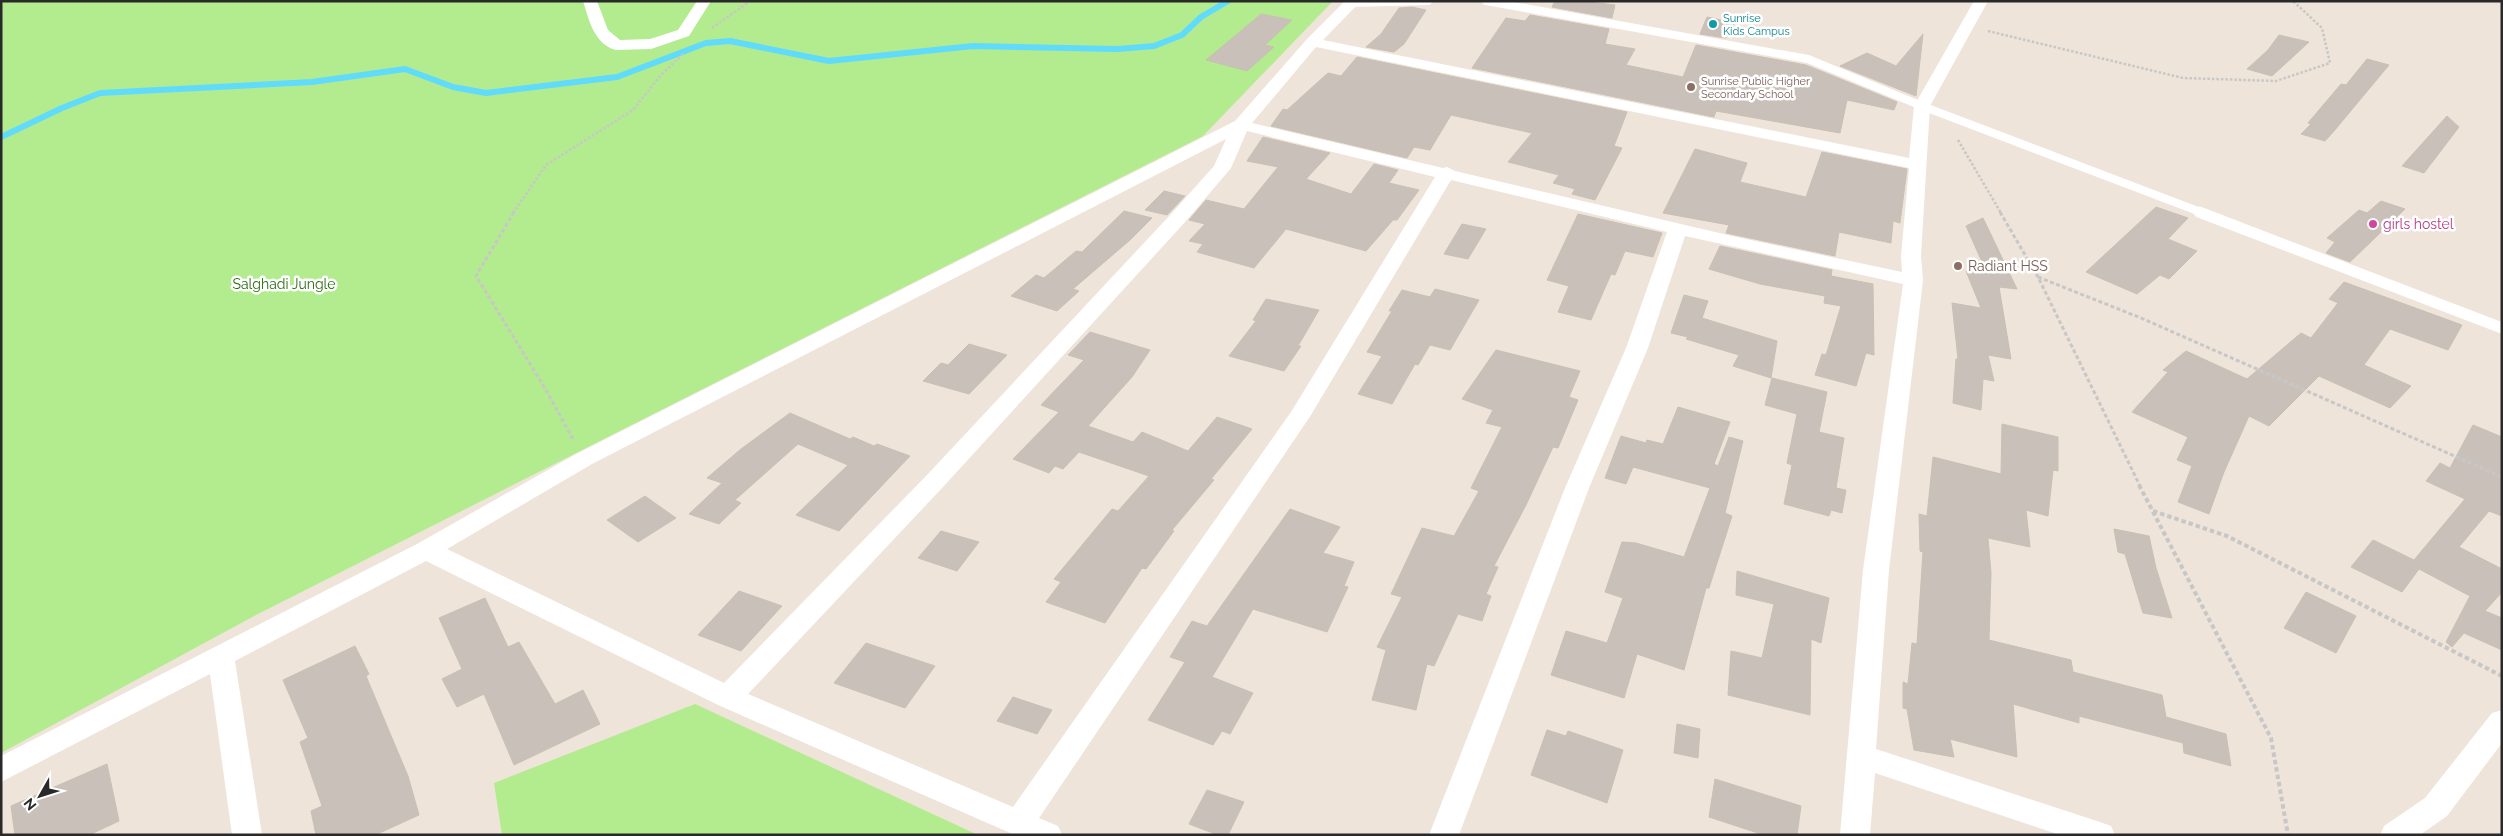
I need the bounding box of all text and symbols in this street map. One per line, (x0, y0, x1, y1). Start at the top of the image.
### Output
place label: Sunrise Kids Campus (1723, 12, 1790, 38)
marker: Sunrise Kids Campus (1707, 18, 1719, 30)
place label: Sunrise Public Higher Secondary School (1701, 75, 1810, 101)
marker: Sunrise Public Higher Secondary School (1685, 81, 1697, 93)
place label: girls hostel (2383, 216, 2454, 232)
marker: girls hostel (2367, 218, 2379, 230)
place label: Radiant HSS (1968, 258, 2048, 274)
marker: Radiant HSS (1952, 260, 1964, 272)
park label: Salghadi Jungle (232, 276, 336, 292)
north arrow (15, 771, 65, 821)
text: N (20, 795, 39, 813)

